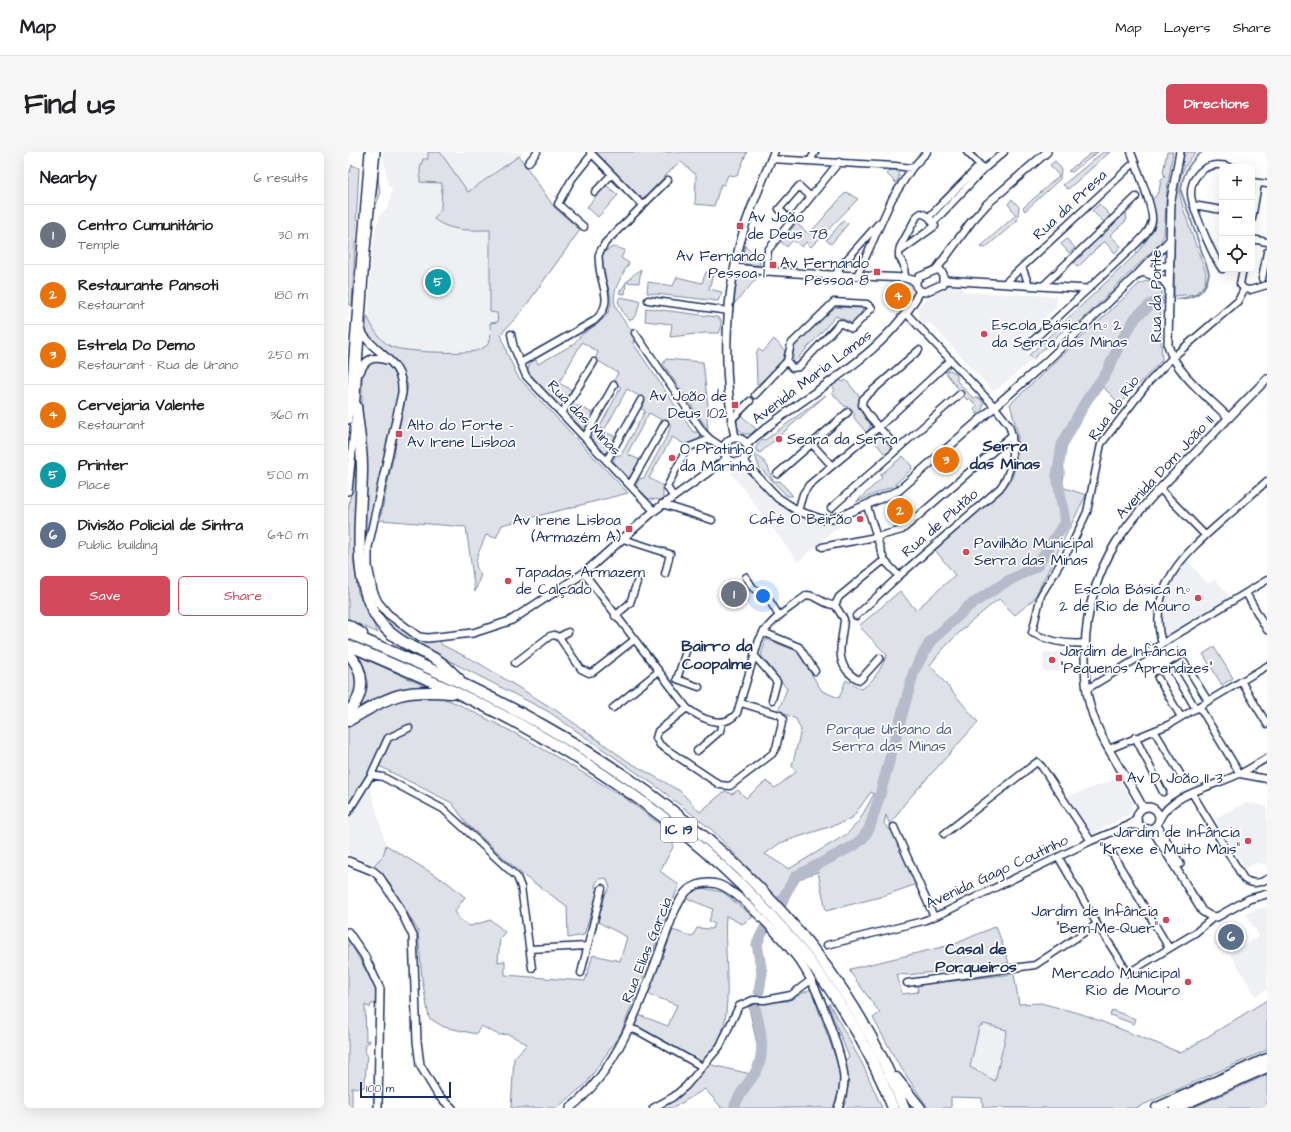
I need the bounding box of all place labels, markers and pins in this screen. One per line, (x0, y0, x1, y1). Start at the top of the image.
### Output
place label: Av João de Deus 78 (748, 207, 828, 245)
marker: Av João de Deus 78 (735, 221, 745, 231)
place label: Av Fernando Pessoa 1 (676, 246, 766, 284)
place label: Av Fernando Pessoa 8 (780, 253, 870, 291)
marker: Av Fernando Pessoa 1 (768, 260, 778, 270)
pin: 5 (425, 267, 451, 297)
marker: Av Fernando Pessoa 8 (872, 267, 882, 277)
pin: 4 (885, 281, 911, 311)
place label: Escola Básica n.º 2 da Serra das Minas (992, 315, 1128, 353)
marker: Escola Básica n.º 2 da Serra das Minas (979, 329, 989, 339)
place label: Av João de Deus 102 (649, 386, 727, 424)
marker: Av João de Deus 102 (730, 400, 740, 410)
place label: Alto do Forte - Av Irene Lisboa (407, 415, 516, 453)
marker: Alto do Forte - Av Irene Lisboa (394, 429, 404, 439)
place label: Seara da Serra (787, 429, 898, 450)
marker: Seara da Serra (774, 434, 784, 444)
place label: O Pratinho da Marinha (680, 439, 755, 477)
pin: 3 (933, 445, 959, 475)
marker: O Pratinho da Marinha (667, 453, 677, 463)
pin: 2 (887, 496, 913, 526)
place label: Café O Beirão (749, 509, 853, 530)
place label: Av Irene Lisboa (Armazém A) (513, 510, 621, 548)
marker: Café O Beirão (855, 514, 865, 524)
marker: Av Irene Lisboa (Armazém A) (624, 524, 634, 534)
place label: Pavilhão Municipal Serra das Minas (974, 533, 1093, 571)
marker: Pavilhão Municipal Serra das Minas (961, 547, 971, 557)
place label: Tapadas, Armazem de Calçado (516, 562, 645, 600)
marker: Tapadas, Armazem de Calçado (503, 576, 513, 586)
pin: 1 (721, 579, 747, 609)
place label: Escola Básica n.º 2 de Rio de Mouro (1059, 579, 1191, 617)
marker: Escola Básica n.º 2 de Rio de Mouro (1193, 593, 1203, 603)
place label: Jardim de Infância "Pequenos Aprendizes" (1060, 641, 1213, 679)
marker: Jardim de Infância "Pequenos Aprendizes" (1047, 655, 1057, 665)
place label: Av D João II 3 (1127, 768, 1223, 789)
marker: Av D João II 3 (1114, 773, 1124, 783)
place label: Jardim de Infância "Krexe e Muito Mais" (1099, 822, 1240, 860)
marker: Jardim de Infância "Krexe e Muito Mais" (1243, 836, 1253, 846)
place label: Jardim de Infância "Bem-Me-Quer" (1031, 901, 1158, 939)
marker: Jardim de Infância "Bem-Me-Quer" (1161, 915, 1171, 925)
pin: 6 (1218, 922, 1244, 952)
place label: Mercado Municipal Rio de Mouro (1052, 963, 1181, 1001)
marker: Mercado Municipal Rio de Mouro (1183, 977, 1193, 987)

